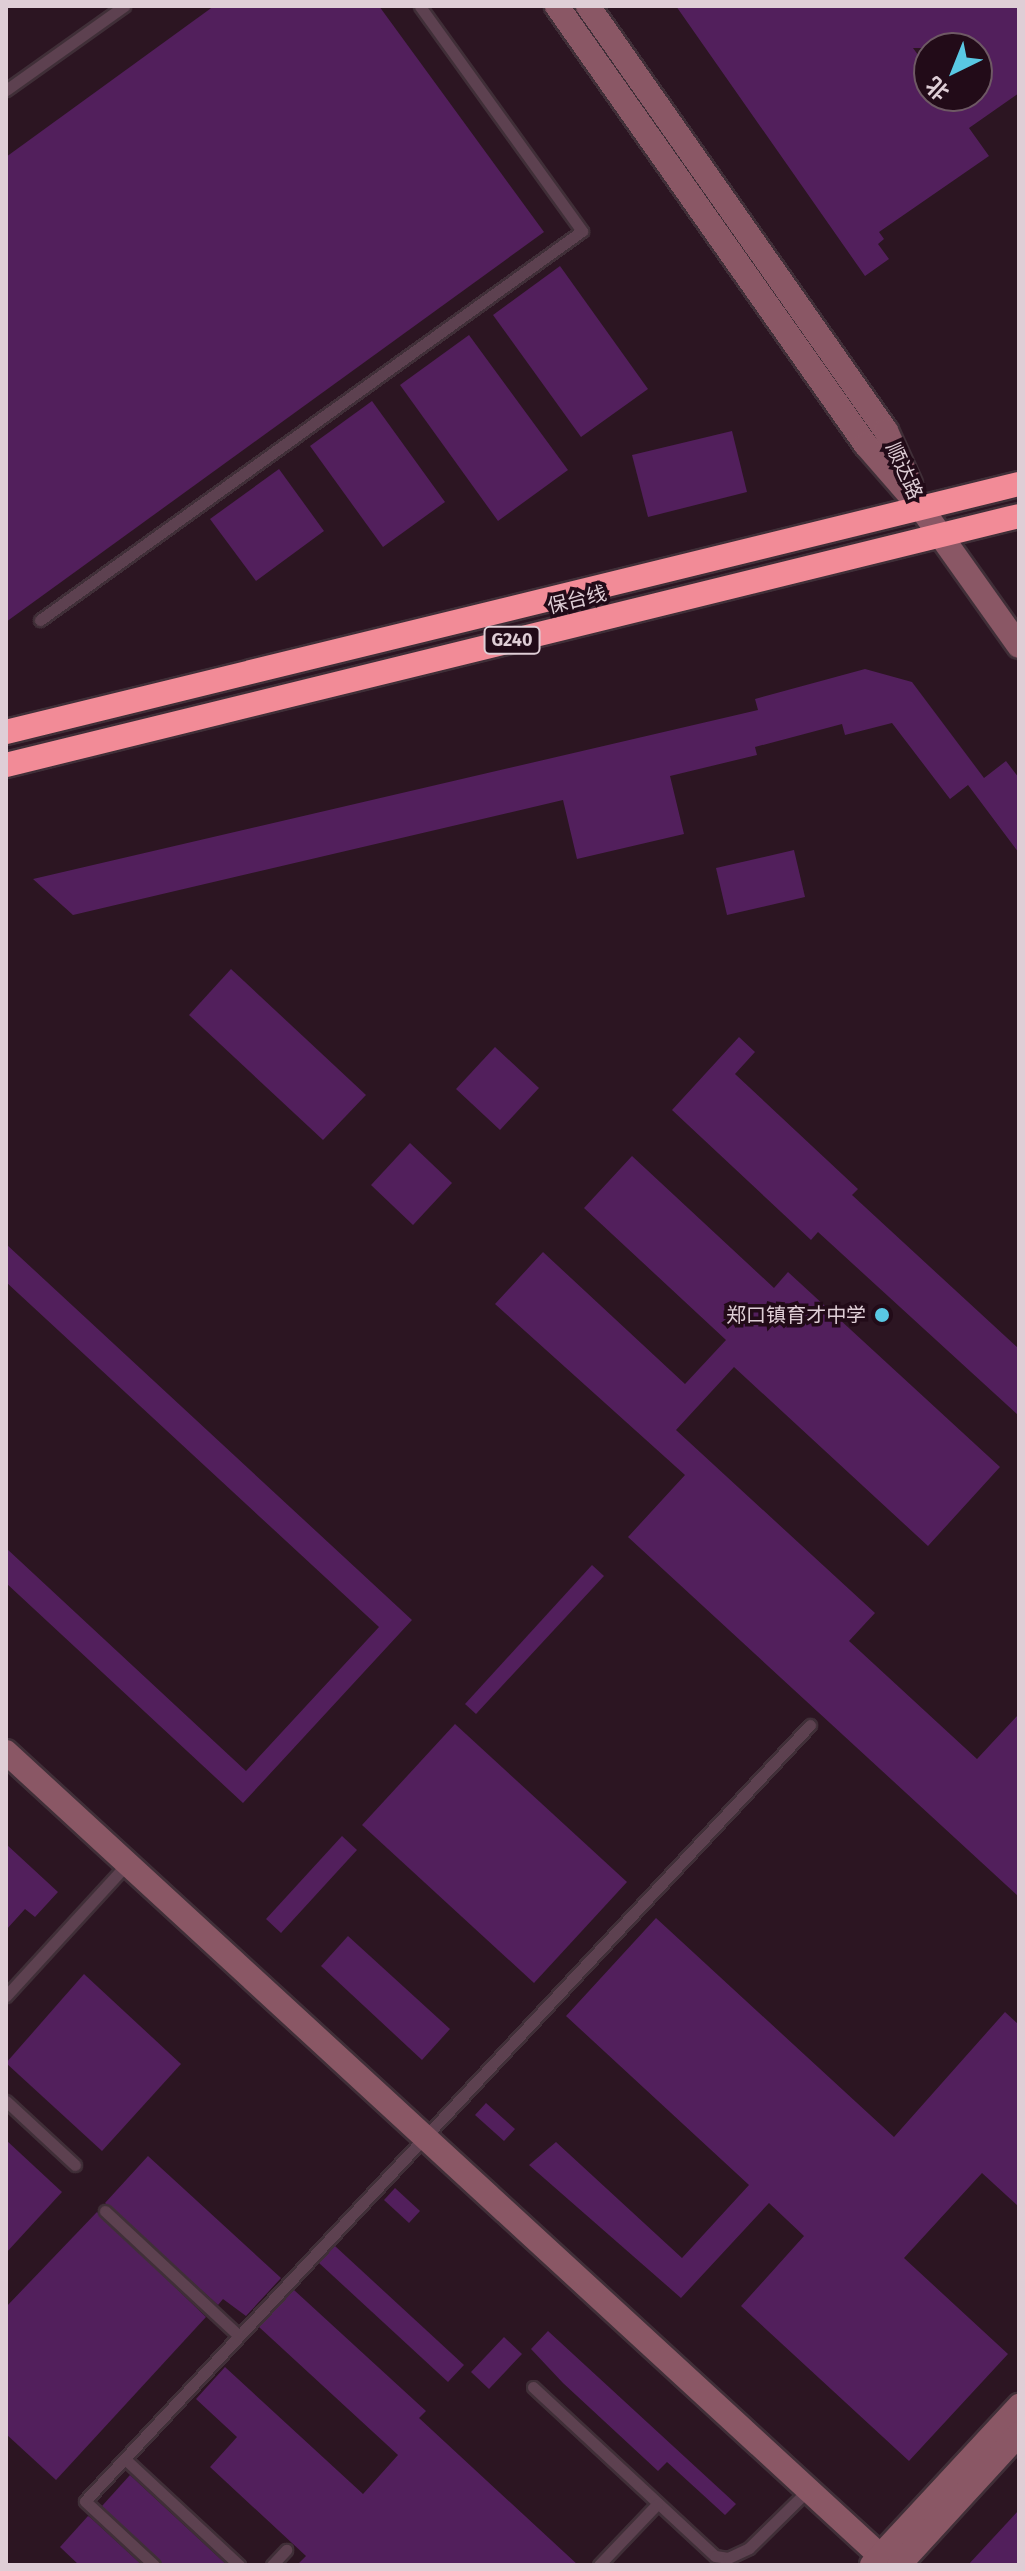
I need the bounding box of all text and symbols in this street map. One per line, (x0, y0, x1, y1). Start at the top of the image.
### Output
north arrow (913, 32, 993, 112)
text: 北 (920, 71, 955, 106)
street label: 顺达路 (881, 439, 927, 503)
street label: 保台线 (545, 581, 609, 619)
road number: G240 (482, 626, 542, 654)
place label: 郑口镇育才中学 (726, 1303, 866, 1327)
marker: 郑口镇育才中学 (873, 1306, 891, 1324)

